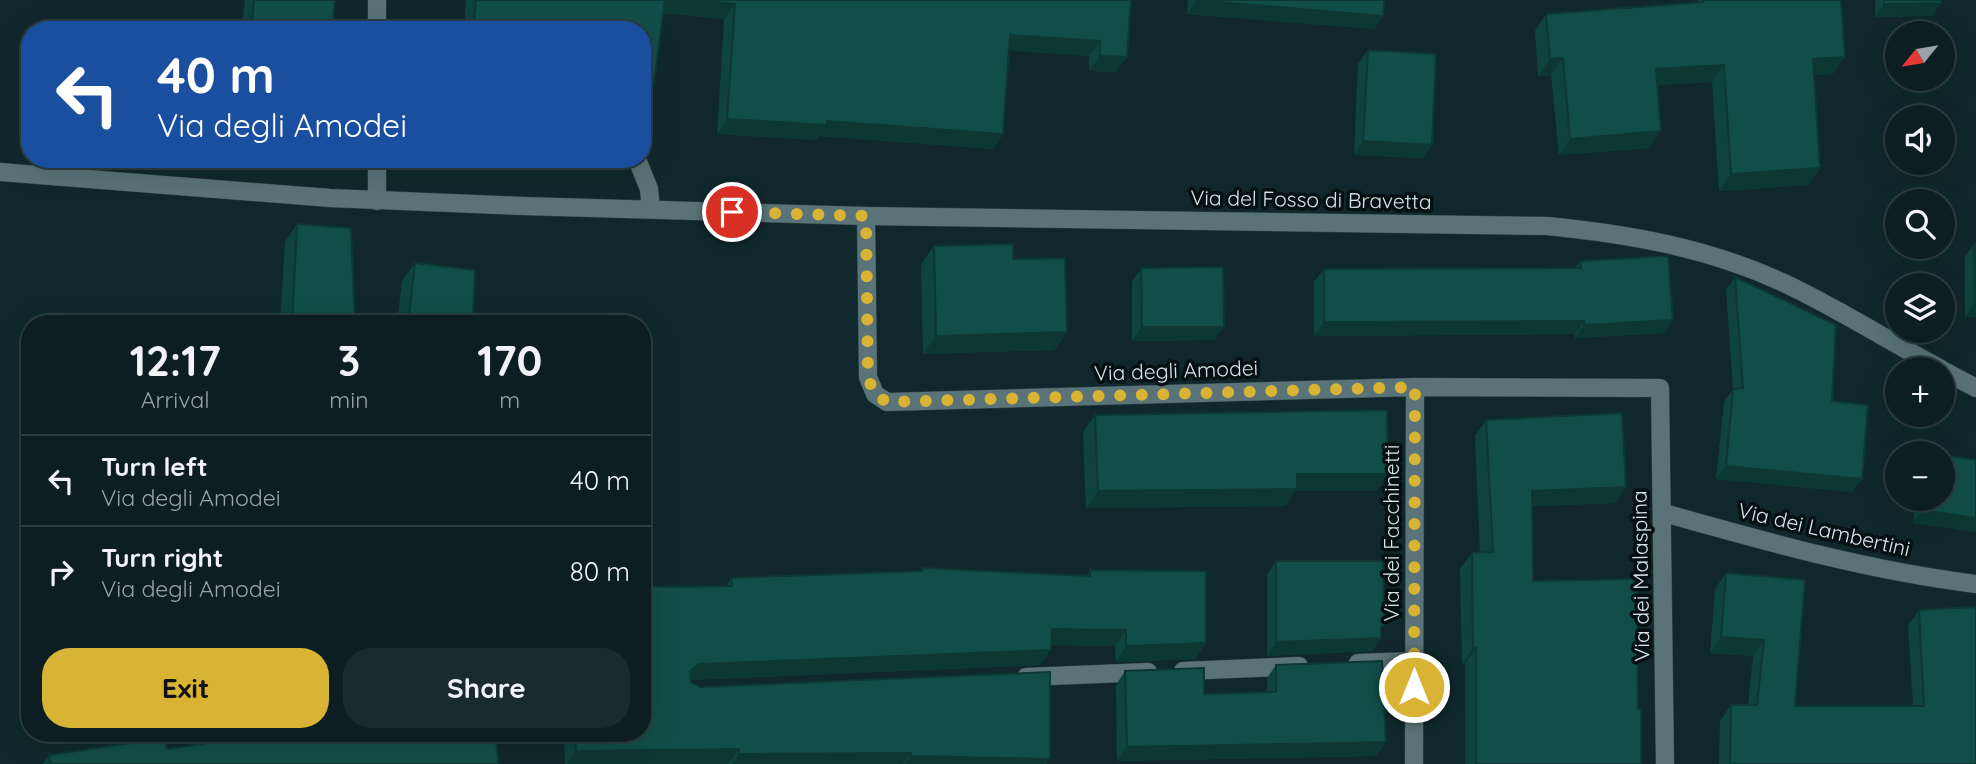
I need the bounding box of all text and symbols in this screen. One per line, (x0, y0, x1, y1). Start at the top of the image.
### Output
north arrow (1885, 21, 1955, 91)
map controls (1885, 21, 1955, 511)
text: 40 m (157, 44, 275, 105)
icon: left (42, 49, 133, 140)
text: Via degli Amodei (157, 105, 407, 145)
button: sound (1885, 105, 1955, 175)
pin (702, 182, 762, 242)
street label: Via del Fosso di Bravetta (1190, 184, 1432, 214)
button: search (1885, 189, 1955, 259)
icon: arrive (713, 193, 751, 231)
button: layers (1885, 273, 1955, 343)
text: 12:17 (130, 334, 221, 387)
text: 3 (338, 334, 360, 387)
text: 170 (477, 334, 542, 387)
street label: Via degli Amodei (1094, 354, 1258, 386)
button: + (1885, 357, 1955, 427)
text: Arrival (141, 385, 210, 414)
text: min (329, 385, 369, 414)
text: m (499, 385, 520, 414)
button: − (1885, 441, 1955, 511)
street label: Via dei Facchinetti (1378, 445, 1404, 621)
text: Turn left (101, 450, 208, 483)
icon: left (42, 462, 80, 500)
text: 40 m (570, 464, 630, 497)
text: Via degli Amodei (101, 483, 281, 512)
street label: Via dei Malaspina (1626, 490, 1654, 662)
street label: Via dei Lambertini (1736, 497, 1913, 561)
text: Turn right (101, 541, 223, 574)
icon: right (42, 553, 80, 591)
text: 80 m (570, 555, 630, 588)
text: Via degli Amodei (101, 574, 281, 603)
button: Exit (42, 648, 329, 728)
button: Share (343, 648, 630, 728)
position arrow (1377, 650, 1451, 724)

